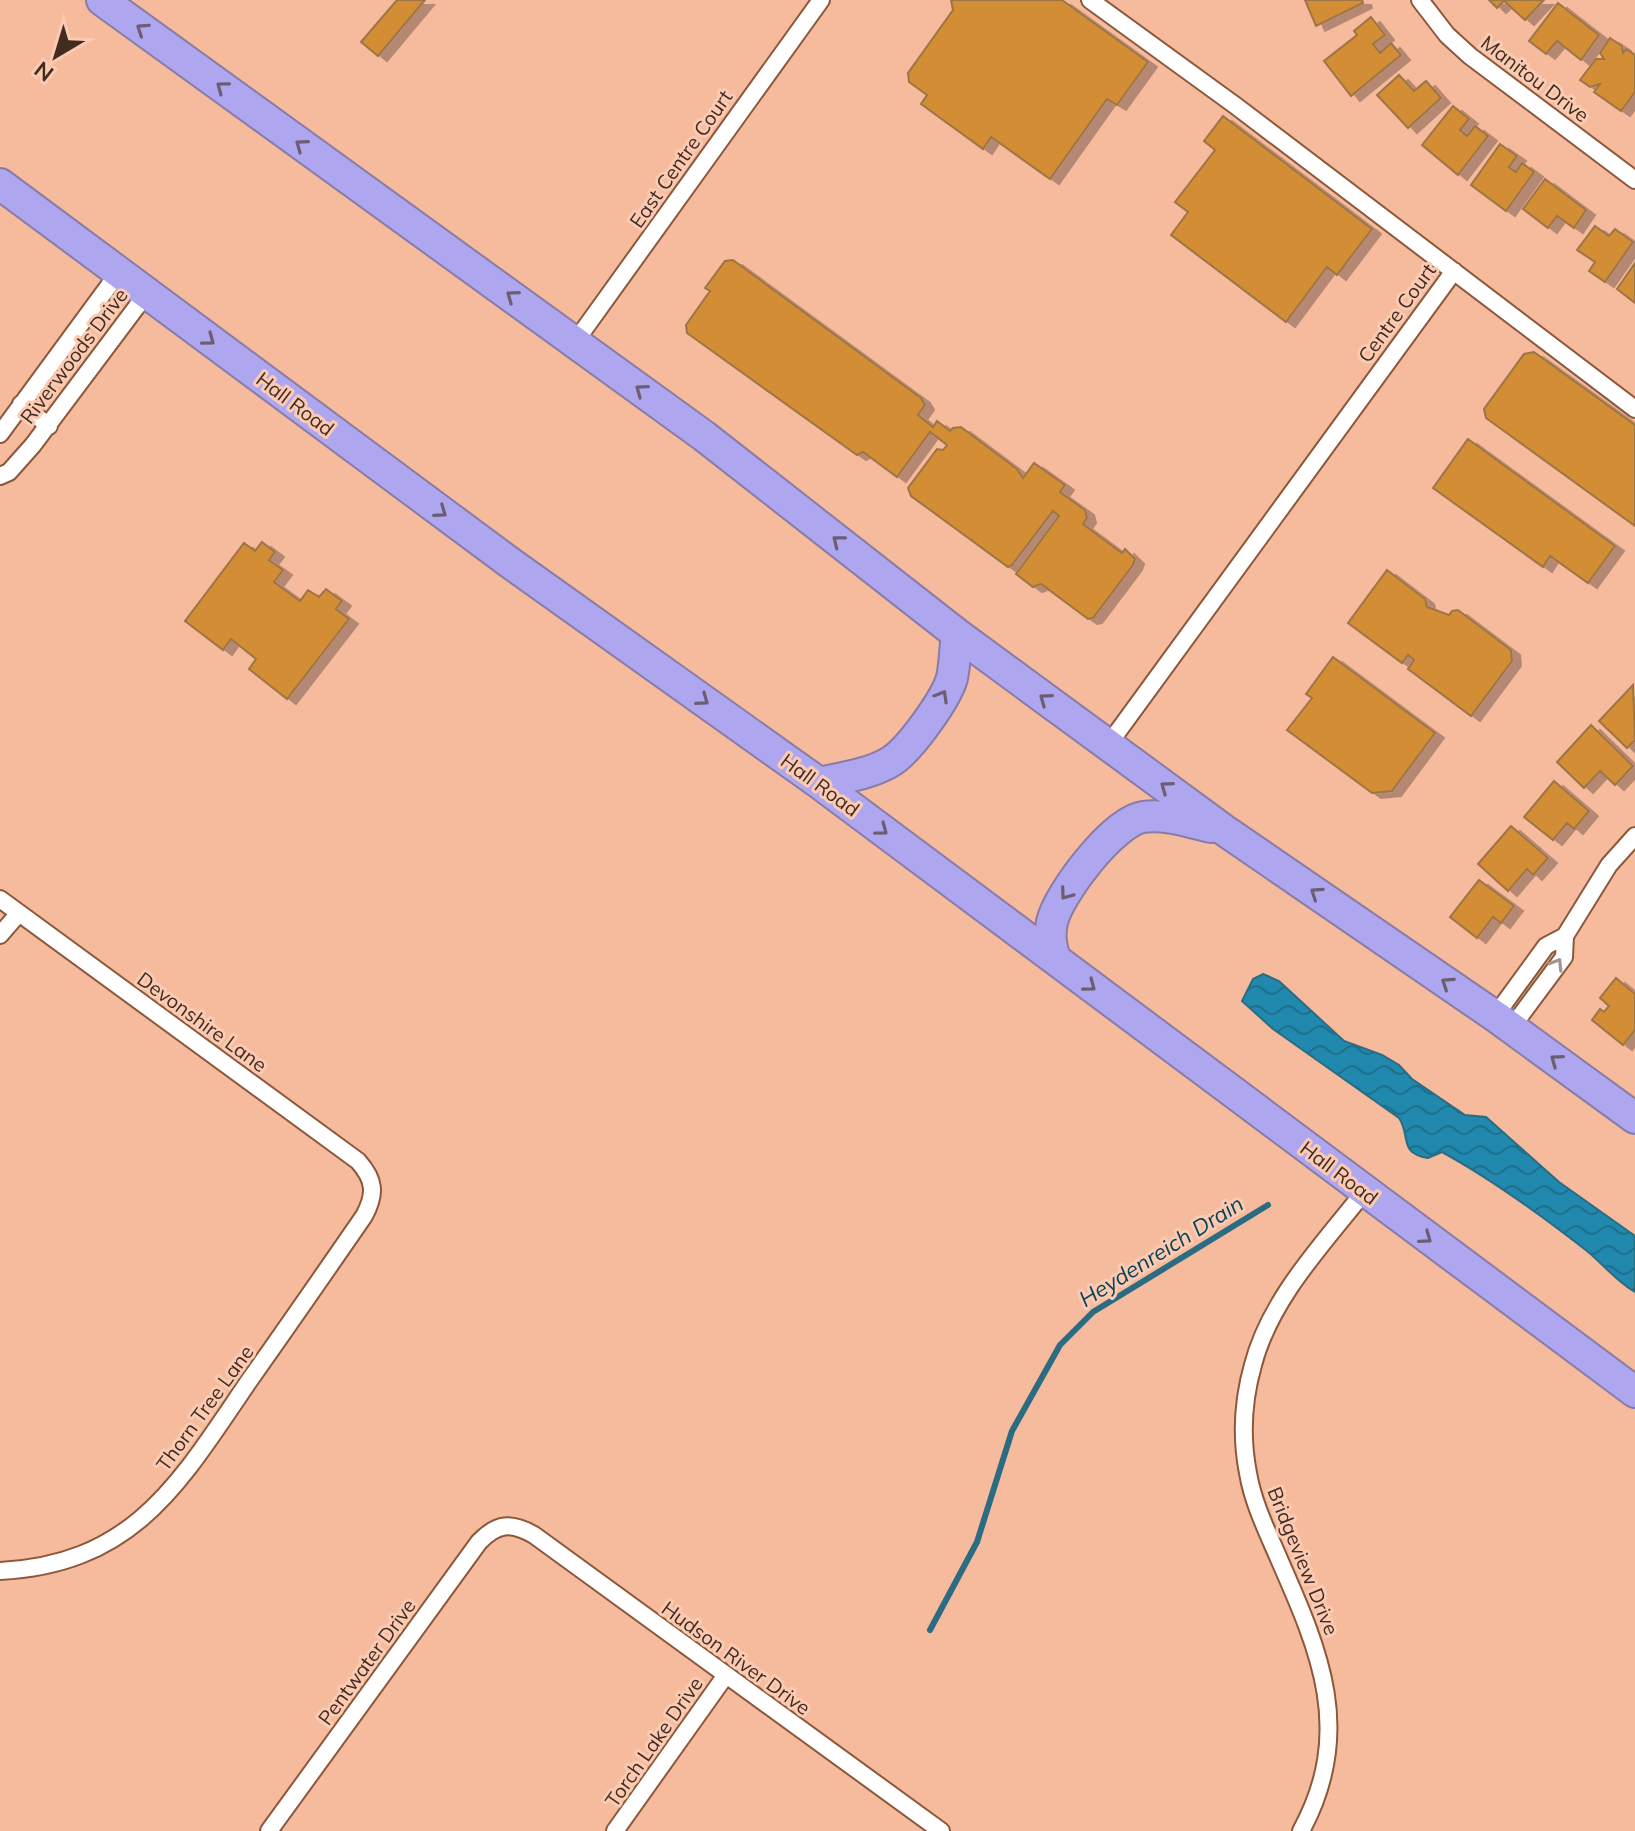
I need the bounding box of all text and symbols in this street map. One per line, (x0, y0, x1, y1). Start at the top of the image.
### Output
north arrow (16, 16, 96, 96)
one-way arrow (136, 24, 150, 39)
street label: Manitou Drive (1476, 30, 1594, 127)
text: N (29, 56, 59, 88)
one-way arrow (216, 82, 230, 96)
street label: East Centre Court (624, 85, 737, 232)
one-way arrow (295, 140, 309, 155)
street label: Centre Court (1352, 258, 1441, 367)
street label: Riverwoods Drive (14, 283, 133, 428)
one-way arrow (506, 292, 520, 306)
one-way arrow (200, 330, 215, 344)
street label: Hall Road (251, 366, 339, 441)
one-way arrow (636, 386, 650, 400)
one-way arrow (432, 502, 447, 517)
one-way arrow (832, 537, 847, 551)
one-way arrow (694, 690, 708, 705)
one-way arrow (932, 690, 948, 705)
one-way arrow (1039, 694, 1053, 709)
street label: Hall Road (776, 748, 864, 821)
one-way arrow (1160, 783, 1175, 797)
one-way arrow (873, 820, 887, 835)
one-way arrow (1061, 885, 1076, 900)
one-way arrow (1311, 888, 1325, 903)
one-way arrow (1547, 959, 1562, 973)
street label: Devonshire Lane (132, 966, 272, 1077)
one-way arrow (1081, 976, 1096, 990)
one-way arrow (1442, 978, 1456, 993)
one-way arrow (1550, 1056, 1565, 1070)
street label: Hall Road (1295, 1135, 1383, 1210)
water label: Heydenreich Drain (1074, 1189, 1248, 1313)
one-way arrow (1418, 1228, 1432, 1243)
street label: Thorn Tree Lane (151, 1340, 259, 1476)
street label: Bridgeview Drive (1262, 1483, 1345, 1639)
street label: Pentwater Drive (312, 1594, 421, 1730)
street label: Hudson River Drive (657, 1595, 816, 1720)
street label: Torch Lake Drive (599, 1672, 708, 1812)

